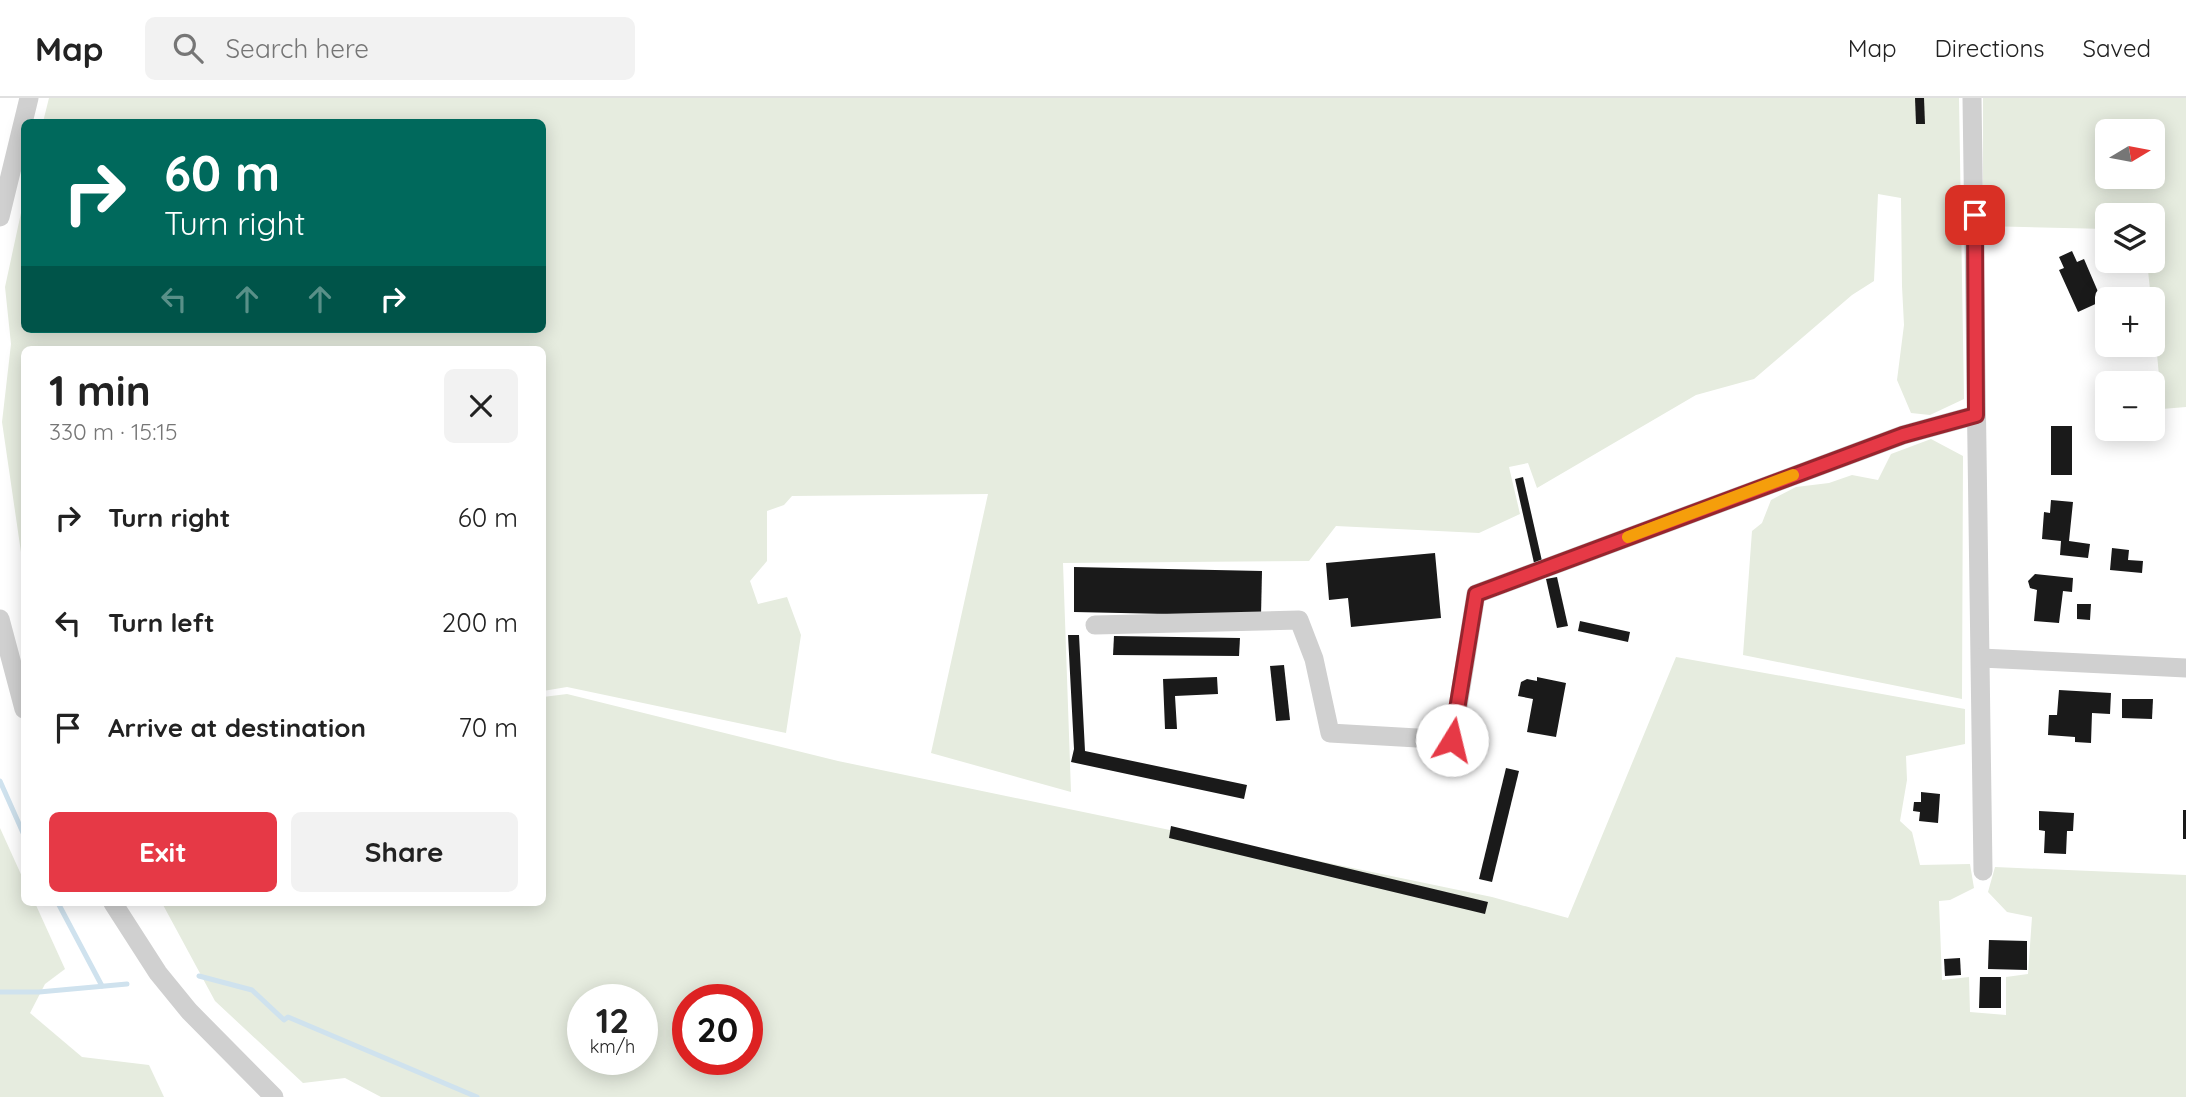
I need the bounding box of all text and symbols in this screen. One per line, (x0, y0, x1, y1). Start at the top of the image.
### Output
search box (145, 17, 635, 80)
text: Map (35, 28, 103, 69)
icon: search (169, 29, 207, 67)
text: Search here (225, 32, 369, 65)
text: Map (1848, 33, 1897, 63)
text: Directions (1935, 33, 2045, 63)
text: Saved (2083, 33, 2151, 63)
north arrow (2095, 119, 2165, 189)
map controls (2095, 119, 2165, 441)
text: 60 m (164, 142, 280, 203)
icon: right (49, 147, 140, 238)
pin (1945, 185, 2005, 245)
icon: arrive (1956, 196, 1994, 234)
text: Turn right (164, 203, 305, 243)
button: layers (2095, 203, 2165, 273)
icon: left (155, 280, 193, 318)
icon: ahead (228, 280, 266, 318)
icon: ahead (301, 280, 339, 318)
icon: right (374, 280, 412, 318)
button: + (2095, 287, 2165, 357)
text: 1 min (49, 364, 151, 417)
button: close (444, 369, 518, 443)
button: − (2095, 371, 2165, 441)
text: 330 m · 15:15 (49, 417, 177, 446)
icon: right (49, 499, 87, 537)
text: Turn right (108, 501, 230, 534)
text: 60 m (458, 501, 518, 534)
icon: left (49, 604, 87, 642)
text: Turn left (108, 606, 215, 639)
text: 200 m (442, 606, 518, 639)
position arrow (1415, 703, 1489, 777)
icon: arrive (49, 709, 87, 747)
text: Arrive at destination (108, 711, 366, 744)
text: 70 m (458, 711, 518, 744)
button: Exit (49, 812, 277, 892)
button: Share (291, 812, 518, 892)
speed limit sign: 20 (672, 984, 763, 1075)
text: 12 (596, 998, 629, 1042)
text: km/h (590, 1035, 635, 1058)

